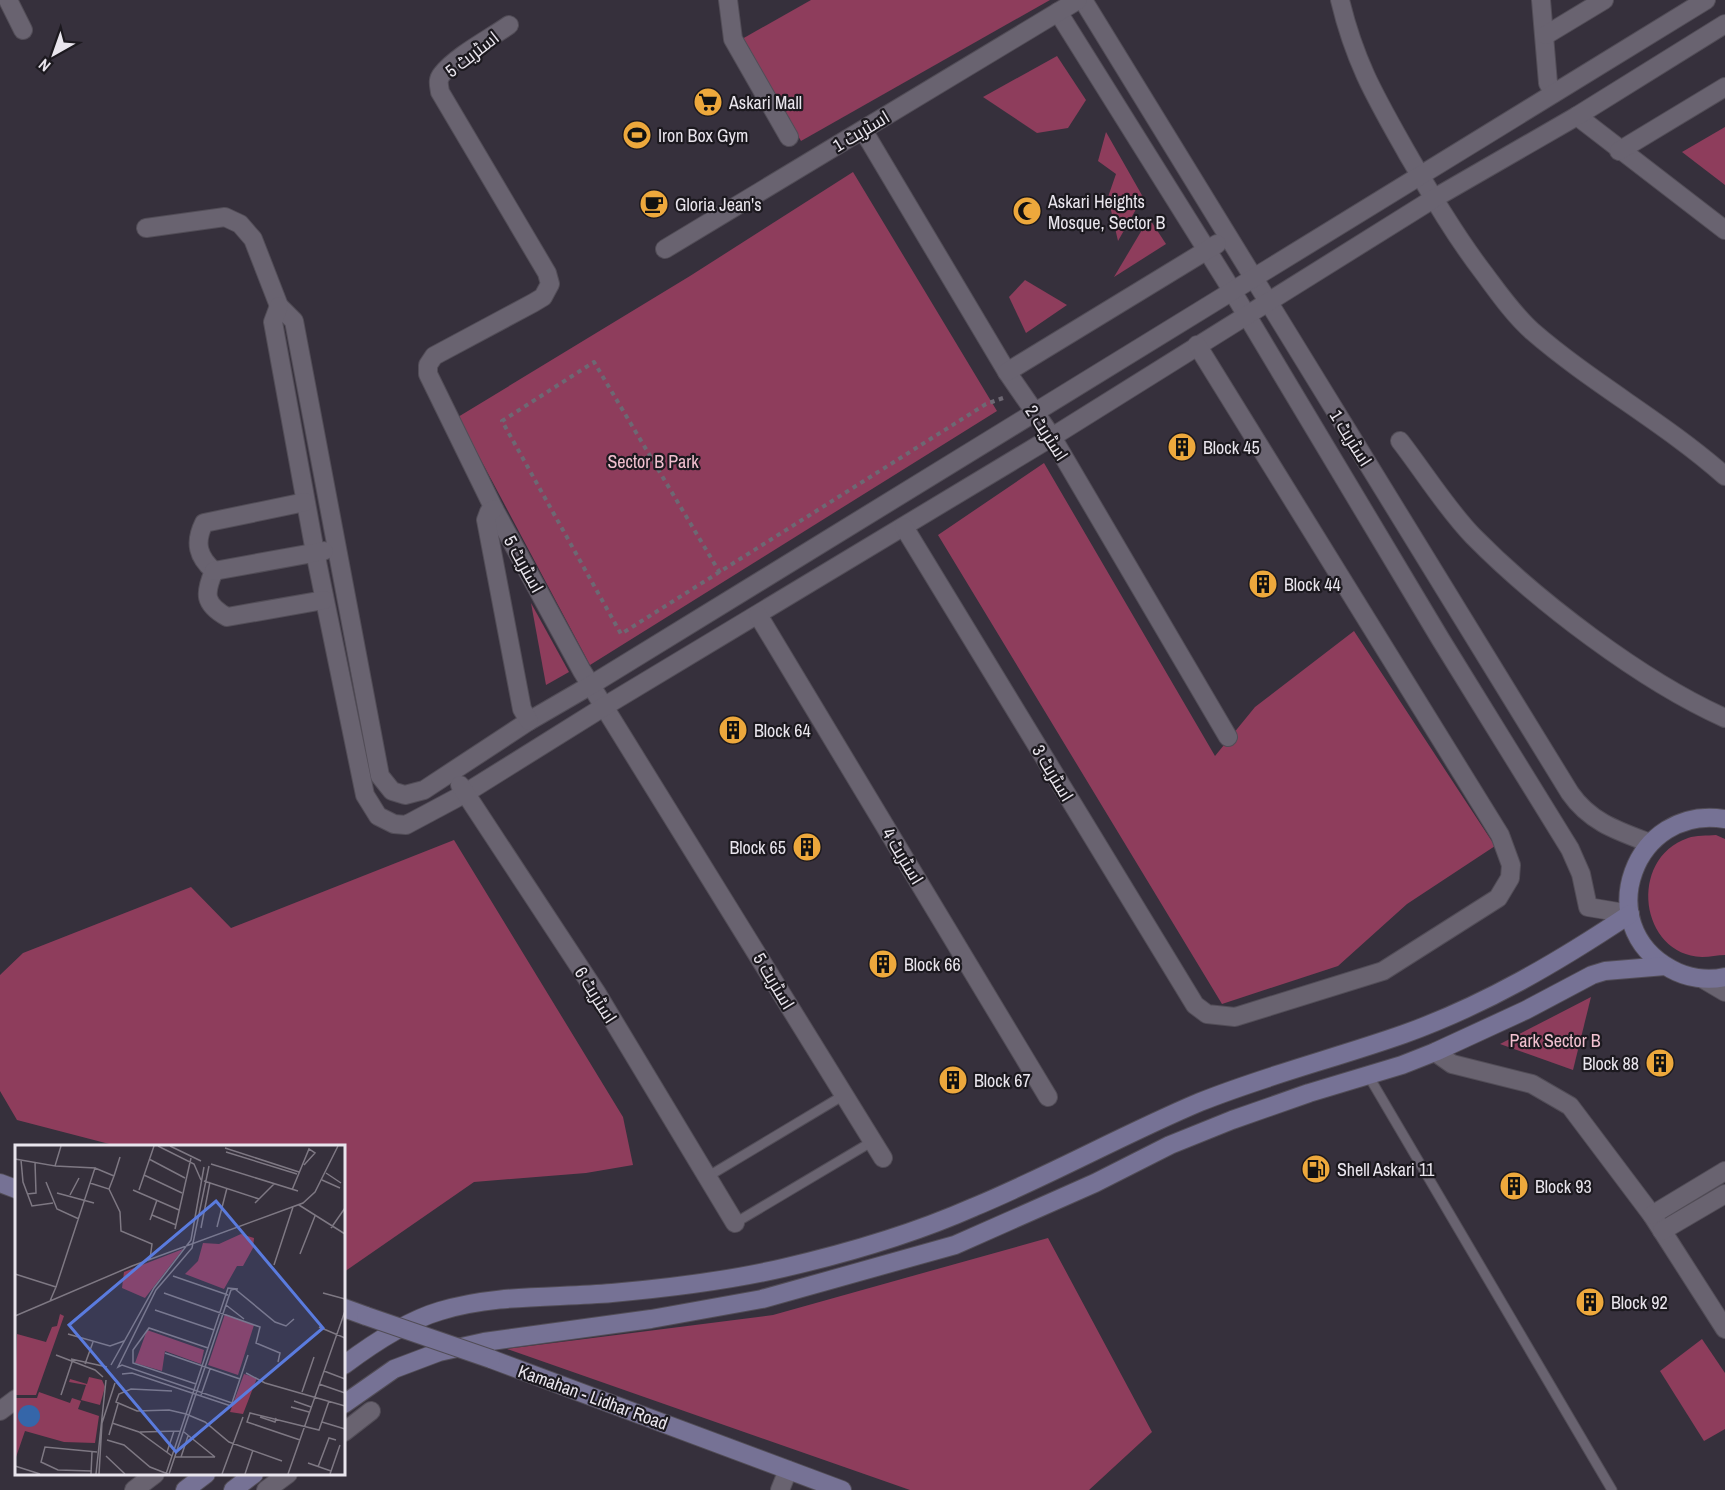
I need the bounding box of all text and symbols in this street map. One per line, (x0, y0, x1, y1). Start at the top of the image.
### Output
north arrow (24, 24, 84, 84)
street label: اسٹریٹ 5 (440, 25, 504, 83)
text: N (34, 54, 55, 77)
supermarket icon: Askari Mall (692, 86, 724, 118)
place label: Askari Mall (728, 90, 802, 115)
street label: اسٹریٹ 1 (828, 104, 894, 158)
sports icon: Iron Box Gym (621, 119, 653, 151)
place label: Iron Box Gym (658, 123, 748, 148)
cafe icon: Gloria Jean's (638, 188, 670, 220)
place label: Askari Heights Mosque, Sector B (1047, 189, 1165, 235)
place label: Gloria Jean's (675, 192, 762, 217)
mosque icon: Askari Heights Mosque, Sector B (1011, 195, 1043, 227)
street label: اسٹریٹ 2 (1020, 400, 1074, 466)
street label: اسٹریٹ 1 (1324, 405, 1378, 471)
building icon: Block 45 (1166, 431, 1198, 463)
place label: Block 45 (1203, 435, 1260, 460)
park label: Sector B Park (607, 449, 699, 474)
street label: اسٹریٹ 5 (498, 531, 550, 597)
building icon: Block 44 (1247, 568, 1279, 600)
place label: Block 44 (1284, 572, 1341, 597)
building icon: Block 64 (717, 714, 749, 746)
place label: Block 64 (754, 718, 811, 743)
street label: اسٹریٹ 3 (1026, 740, 1080, 806)
street label: اسٹریٹ 4 (876, 823, 930, 889)
building icon: Block 65 (791, 831, 823, 863)
place label: Block 65 (729, 835, 786, 860)
street label: اسٹریٹ 5 (747, 948, 801, 1014)
building icon: Block 66 (867, 948, 899, 980)
place label: Block 66 (904, 952, 961, 977)
street label: اسٹریٹ 6 (569, 962, 623, 1028)
park label: Park Sector B (1509, 1028, 1601, 1053)
building icon: Block 88 (1644, 1047, 1676, 1079)
place label: Block 88 (1582, 1051, 1639, 1076)
building icon: Block 67 (937, 1064, 969, 1096)
place label: Block 67 (974, 1068, 1031, 1093)
inset map (15, 1145, 345, 1475)
fuel station icon: Shell Askari 11 (1300, 1153, 1332, 1185)
place label: Shell Askari 11 (1337, 1157, 1435, 1182)
building icon: Block 93 (1498, 1170, 1530, 1202)
place label: Block 93 (1535, 1174, 1592, 1199)
building icon: Block 92 (1574, 1286, 1606, 1318)
place label: Block 92 (1611, 1290, 1668, 1315)
street label: Kamahan - Lidhar Road (515, 1358, 671, 1436)

